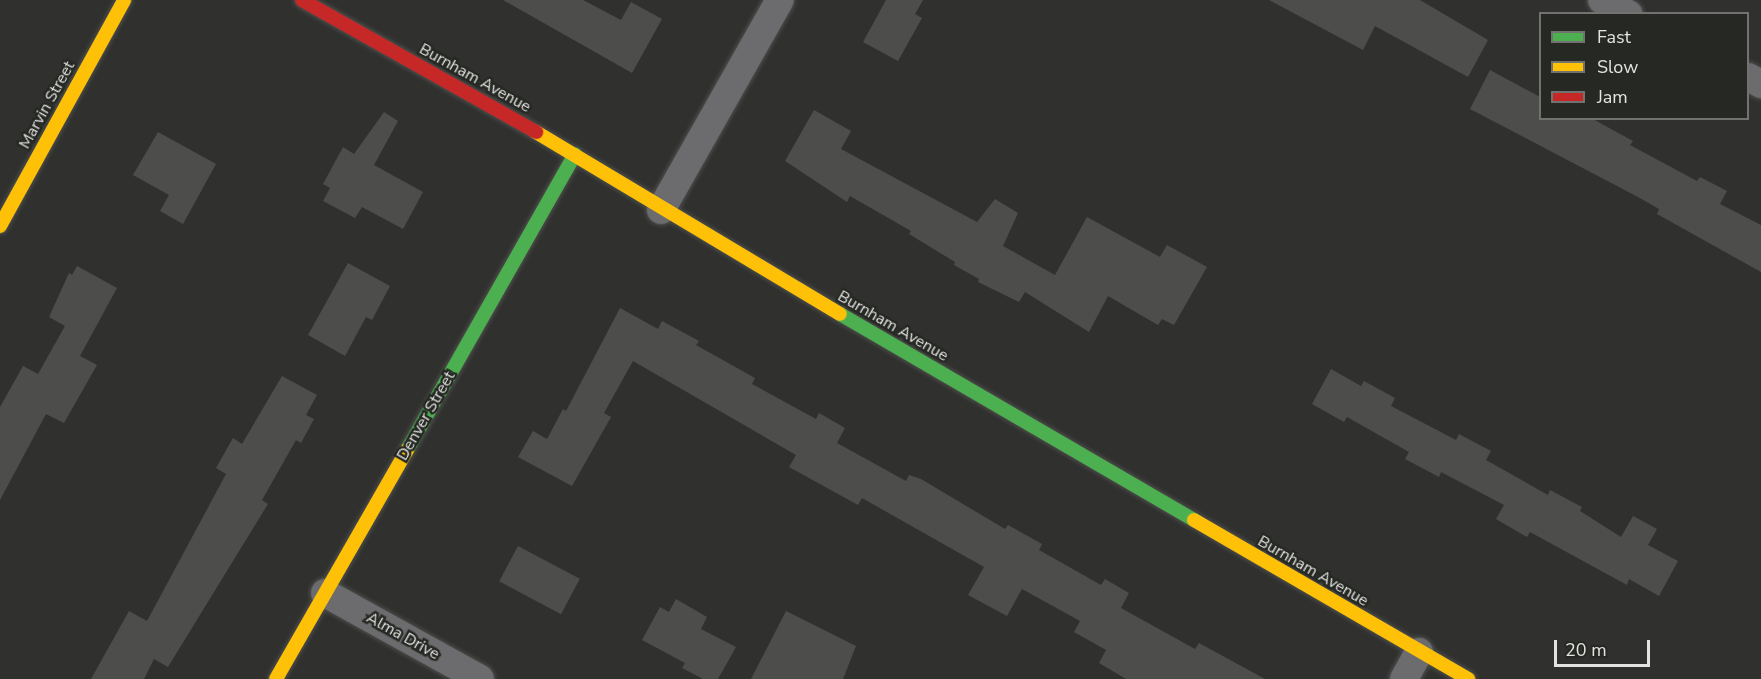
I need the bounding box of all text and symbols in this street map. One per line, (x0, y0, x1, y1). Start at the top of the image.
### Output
legend (1539, 12, 1749, 120)
text: Fast (1597, 25, 1631, 49)
street label: Burnham Avenue (416, 39, 534, 117)
text: Slow (1597, 55, 1638, 79)
street label: Marvin Street (15, 58, 79, 152)
text: Jam (1597, 85, 1628, 109)
street label: Burnham Avenue (834, 287, 952, 365)
street label: Denver Street (393, 368, 459, 464)
street label: Burnham Avenue (1254, 532, 1372, 610)
street label: Alma Drive (363, 608, 443, 664)
scale bar (1557, 628, 1653, 666)
text: 20 m (1565, 638, 1607, 662)

